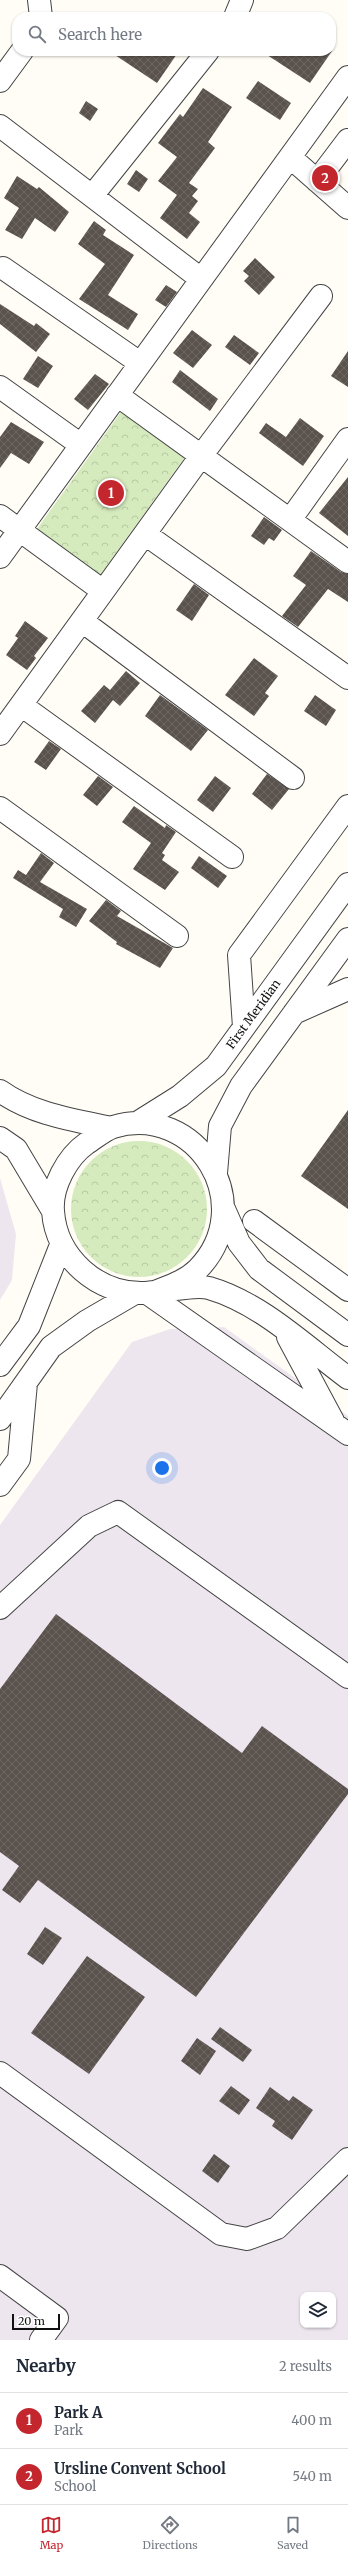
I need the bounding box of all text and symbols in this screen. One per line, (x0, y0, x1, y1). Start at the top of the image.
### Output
search box (12, 12, 336, 56)
icon: search (26, 23, 48, 45)
text: Search here (58, 25, 142, 44)
pin: 2 (312, 163, 338, 193)
pin: 1 (98, 478, 124, 508)
street label: First Meridian (223, 976, 283, 1052)
your location (152, 1458, 172, 1478)
map controls (300, 2292, 336, 2328)
button: layers (300, 2292, 336, 2328)
scale bar (12, 2312, 60, 2331)
text: 20 m (18, 2314, 45, 2328)
text: Nearby (16, 2355, 76, 2377)
text: 2 results (279, 2358, 332, 2375)
text: Park A (54, 2403, 103, 2422)
text: 1 (26, 2412, 32, 2429)
text: 400 m (291, 2412, 332, 2429)
text: Park (54, 2422, 83, 2439)
text: Ursline Convent School (54, 2459, 226, 2478)
text: 2 (25, 2468, 33, 2485)
text: 540 m (292, 2468, 332, 2485)
text: School (54, 2478, 96, 2495)
tab: Map (40, 2514, 63, 2552)
tab: Directions (143, 2514, 198, 2552)
tab: Saved (277, 2514, 308, 2552)

